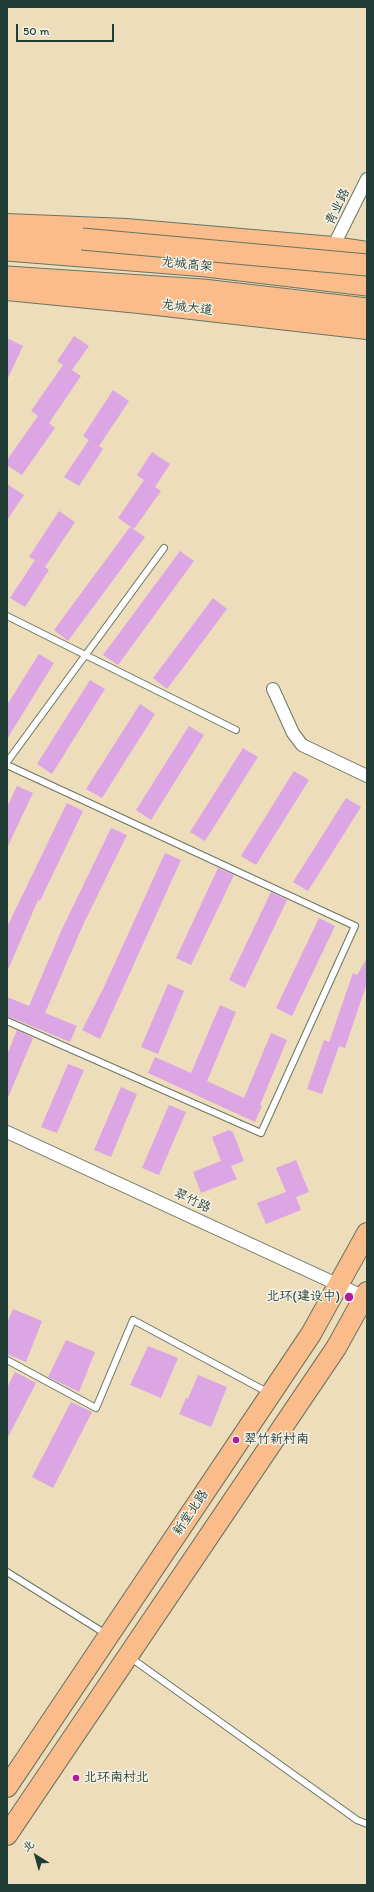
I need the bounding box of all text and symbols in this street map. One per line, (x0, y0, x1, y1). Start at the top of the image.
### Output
scale bar (18, 16, 116, 42)
text: 50 m (23, 24, 49, 38)
street label: 青业路 (322, 186, 354, 228)
street label: 龙城高架 (160, 255, 214, 275)
street label: 龙城大道 (160, 297, 214, 319)
street label: 翠竹路 (171, 1186, 213, 1216)
place label: 北环(建设中) (267, 1289, 340, 1305)
marker: 北环(建设中) (343, 1291, 355, 1303)
place label: 翠竹新村南 (244, 1432, 309, 1448)
marker: 翠竹新村南 (231, 1435, 241, 1445)
street label: 新堂北路 (170, 1487, 212, 1539)
place label: 北环南村北 (84, 1770, 149, 1786)
marker: 北环南村北 (71, 1773, 81, 1783)
north arrow (16, 1836, 56, 1876)
text: 北 (20, 1838, 37, 1855)

